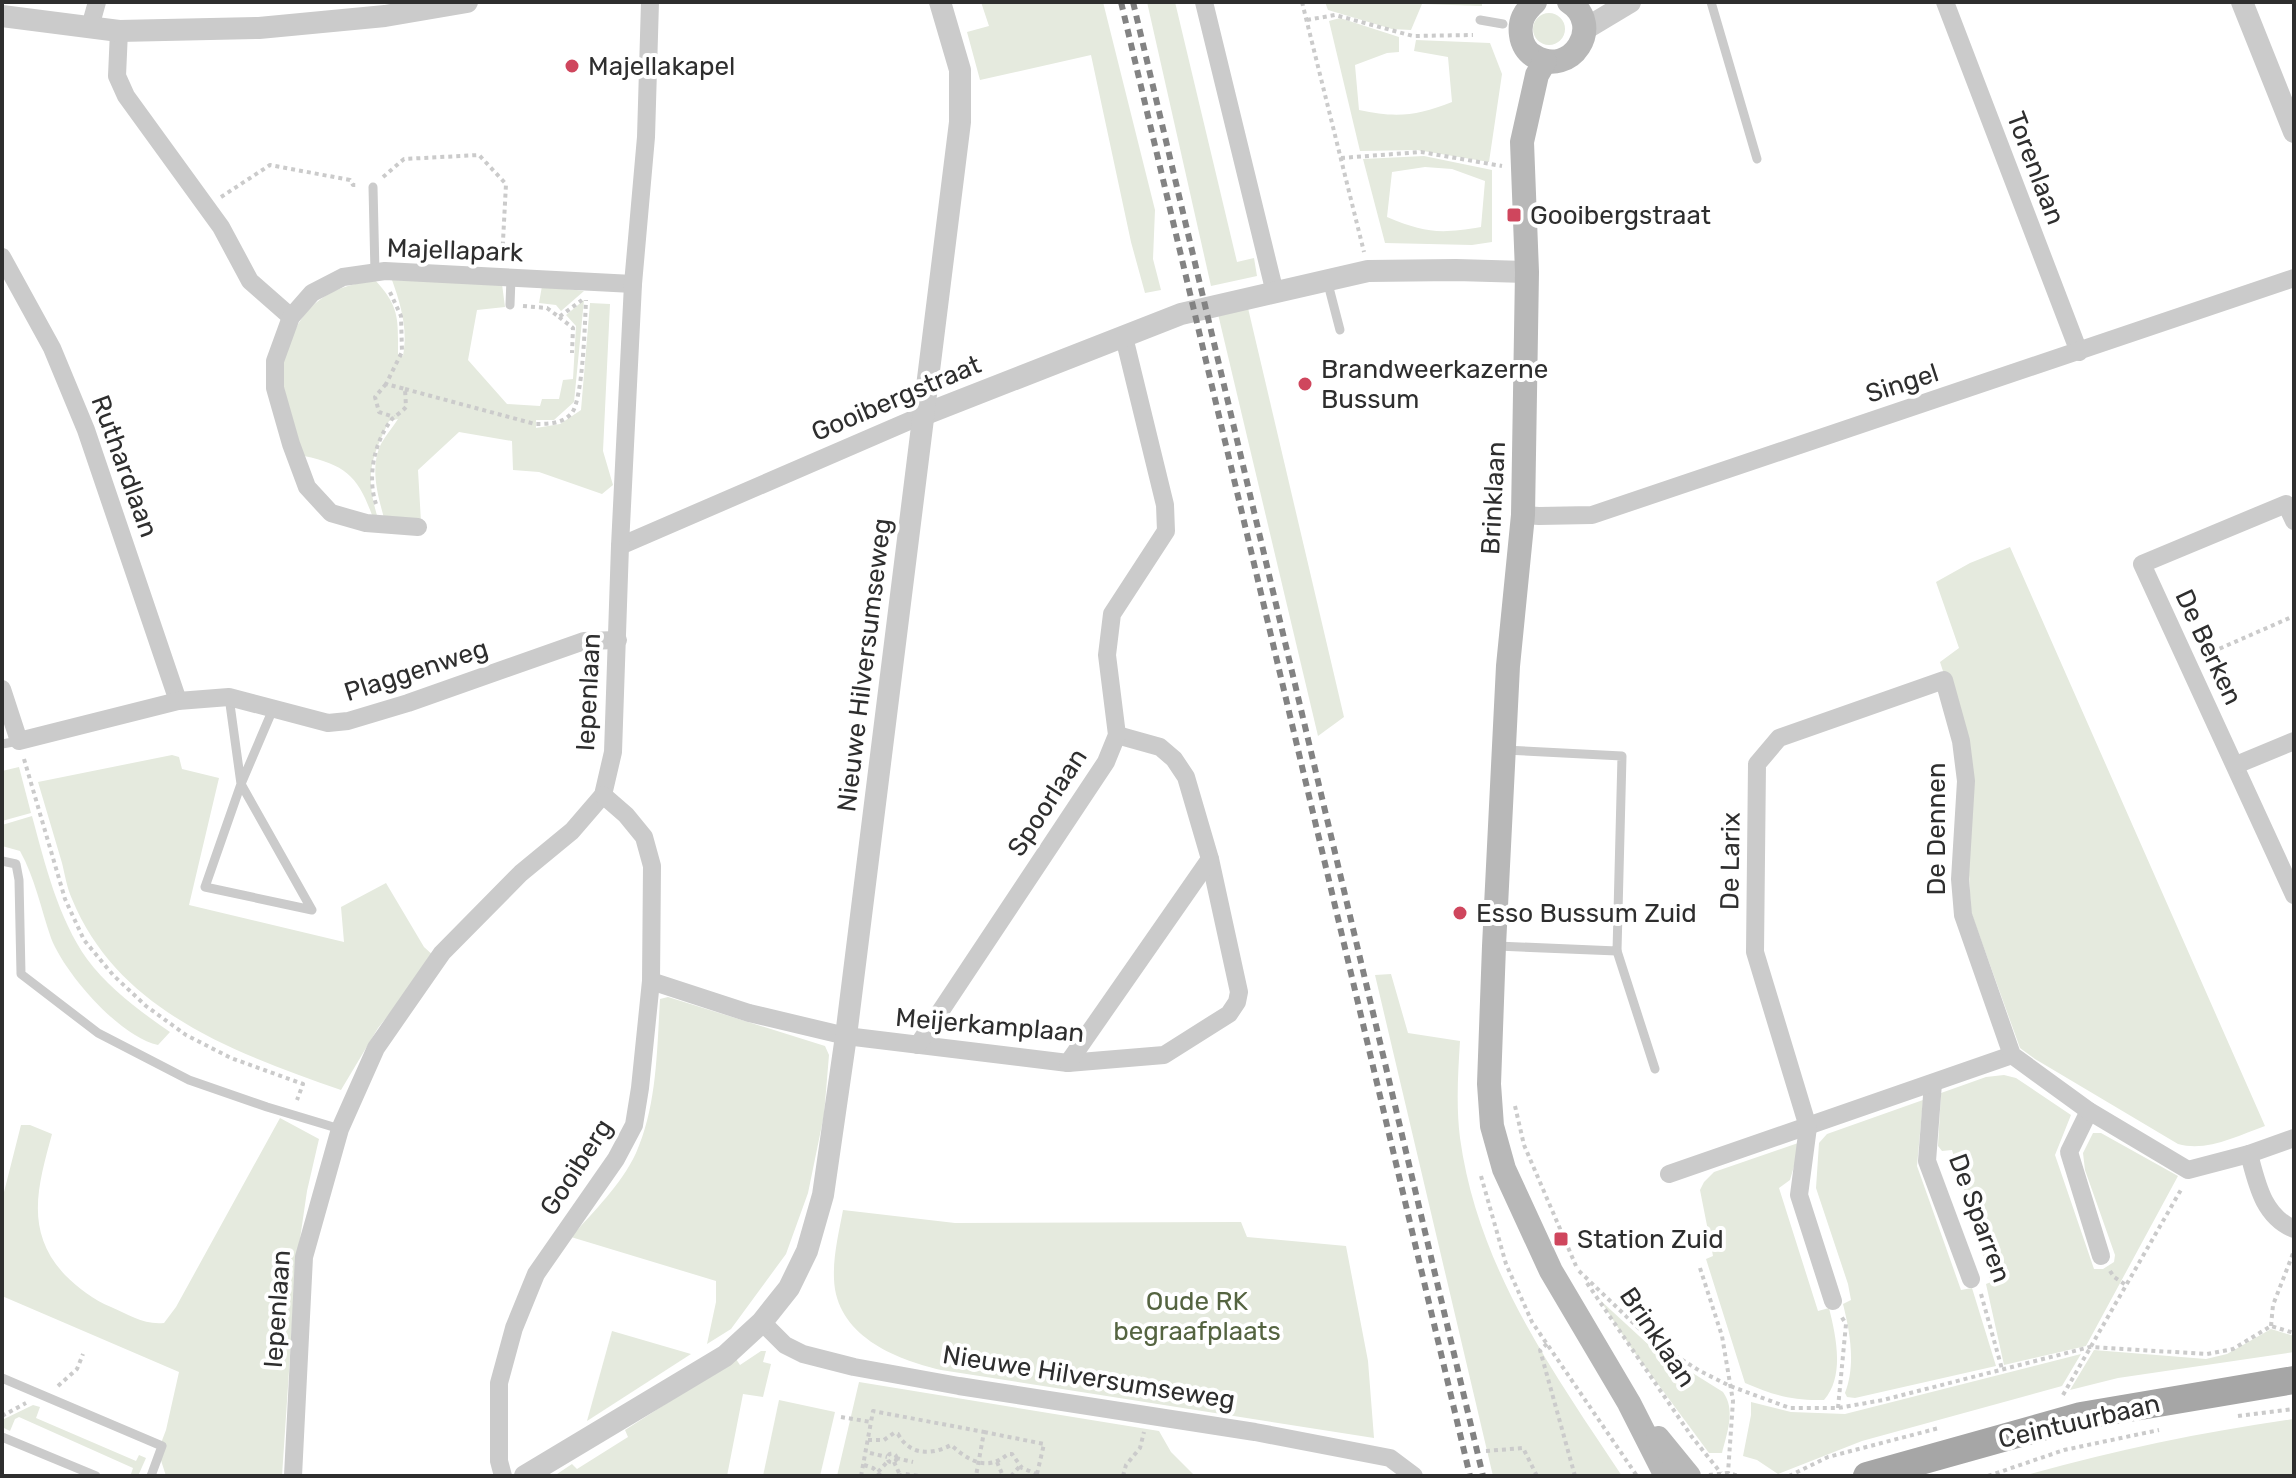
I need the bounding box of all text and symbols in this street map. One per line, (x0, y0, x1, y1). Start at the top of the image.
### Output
place label: Majellakapel (588, 51, 735, 82)
marker: Majellakapel (563, 57, 581, 75)
street label: Torenlaan (2000, 107, 2071, 229)
place label: Gooibergstraat (1530, 200, 1711, 231)
marker: Gooibergstraat (1505, 206, 1523, 224)
street label: Majellapark (386, 233, 524, 268)
street label: Gooibergstraat (807, 349, 985, 448)
place label: Brandweerkazerne Bussum (1321, 354, 1548, 415)
street label: Singel (1862, 357, 1942, 410)
marker: Brandweerkazerne Bussum (1296, 375, 1314, 393)
street label: Ruthardlaan (85, 391, 165, 541)
street label: Brinklaan (1475, 441, 1512, 556)
street label: Nieuwe Hilversumseweg (831, 516, 898, 814)
street label: De Berken (2168, 585, 2249, 710)
street label: Iepenlaan (570, 632, 607, 752)
street label: Plaggenweg (340, 633, 492, 708)
street label: Spoorlaan (1001, 743, 1094, 862)
street label: De Dennen (1921, 762, 1952, 896)
street label: De Larix (1714, 812, 1747, 910)
place label: Esso Bussum Zuid (1476, 898, 1697, 929)
marker: Esso Bussum Zuid (1451, 904, 1469, 922)
street label: Meijerkamplaan (894, 1002, 1086, 1049)
street label: Gooiberg (534, 1113, 619, 1221)
street label: De Sparren (1942, 1150, 2017, 1287)
place label: Station Zuid (1577, 1224, 1724, 1255)
marker: Station Zuid (1552, 1230, 1570, 1248)
street label: Iepenlaan (258, 1249, 297, 1369)
street label: Brinklaan (1613, 1282, 1702, 1393)
park label: Oude RK begraafplaats (1113, 1286, 1281, 1347)
street label: Nieuwe Hilversumseweg (941, 1339, 1237, 1416)
street label: Ceintuurbaan (1995, 1388, 2163, 1455)

